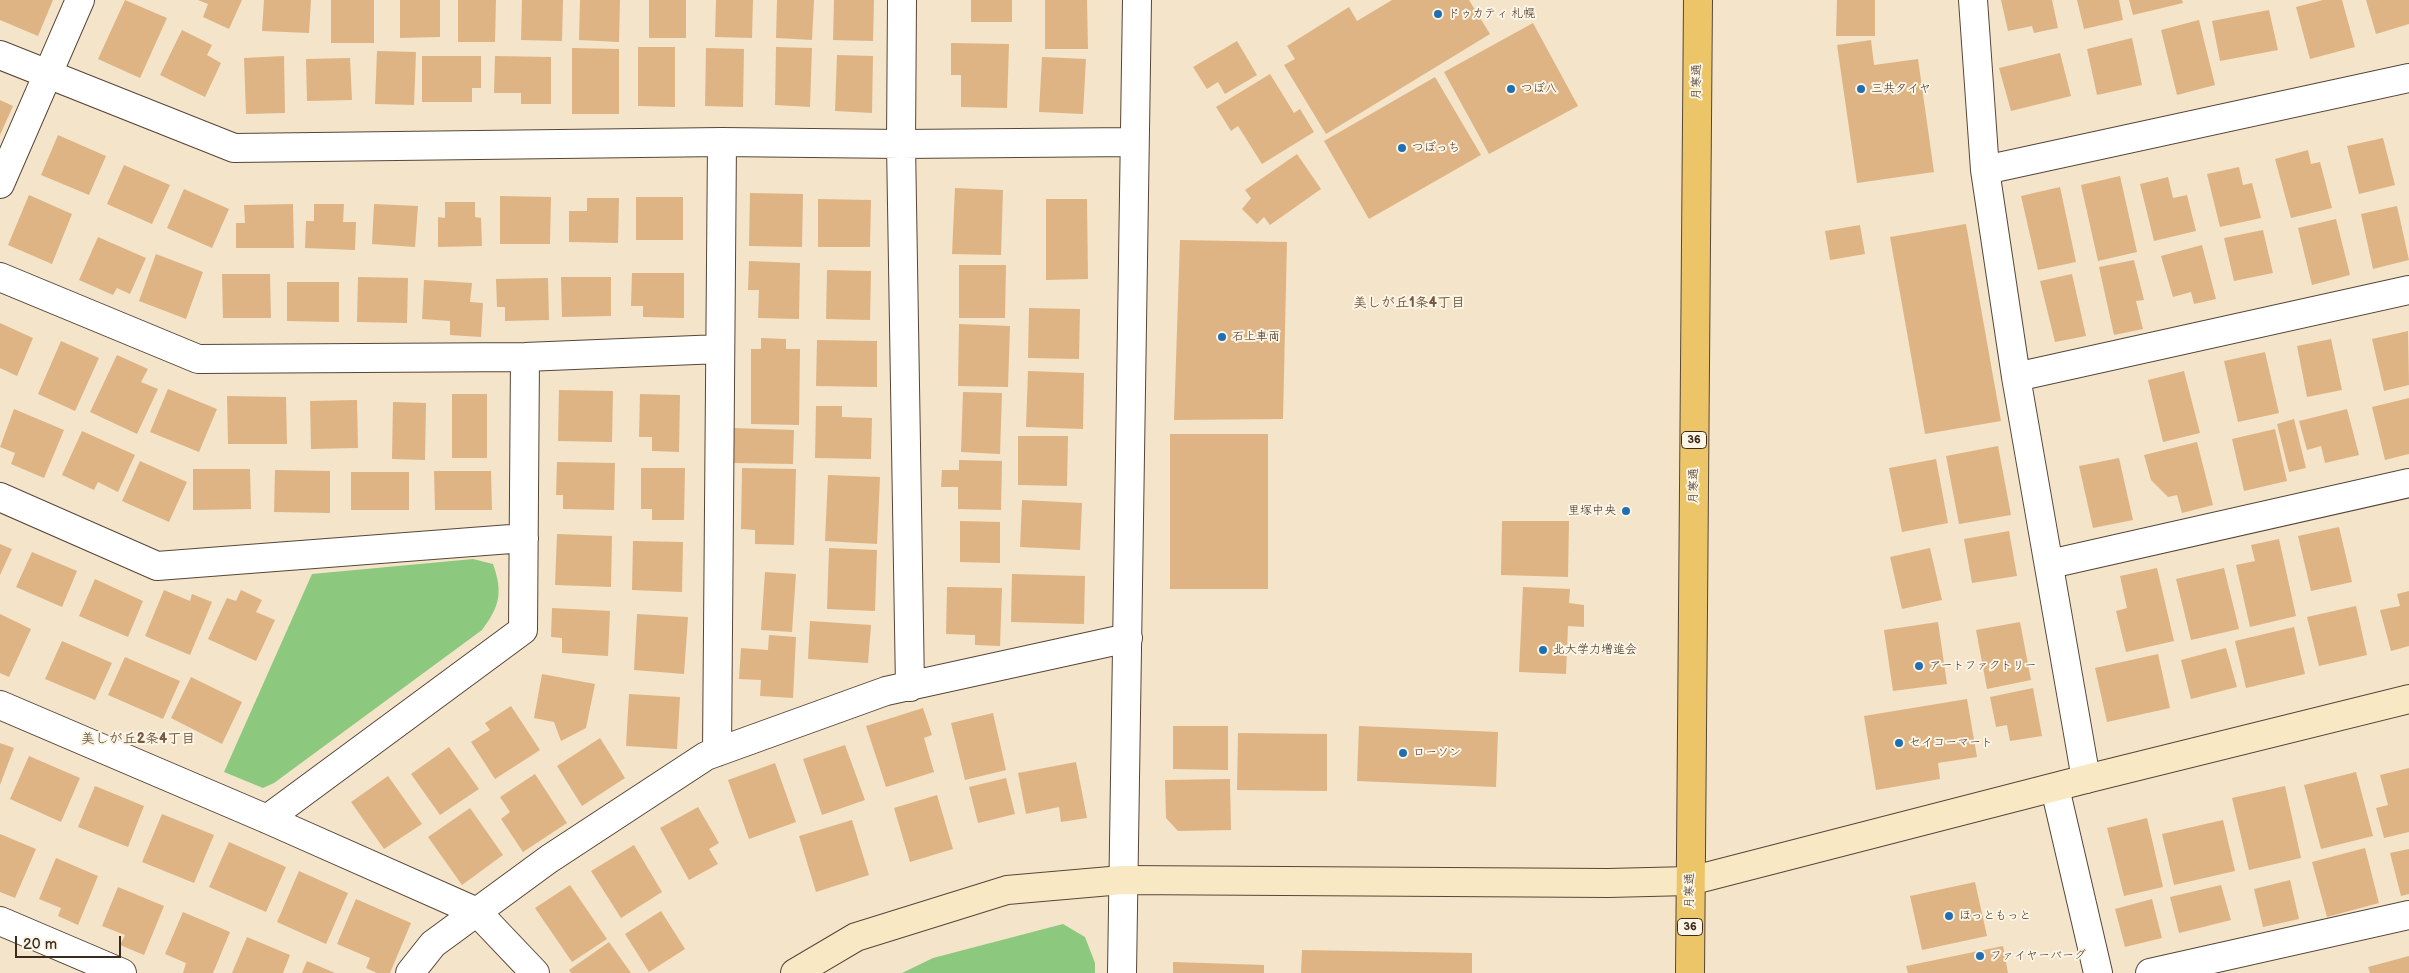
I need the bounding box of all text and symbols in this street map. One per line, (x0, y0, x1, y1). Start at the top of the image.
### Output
place label: ドゥカティ 札幌 (1448, 7, 1535, 21)
marker: ドゥカティ 札幌 (1432, 8, 1444, 20)
street label: 月寒通 (1689, 64, 1705, 100)
place label: つぼ八 (1521, 82, 1557, 96)
place label: 三共タイヤ (1871, 82, 1931, 96)
marker: つぼ八 (1505, 83, 1517, 95)
marker: 三共タイヤ (1855, 83, 1867, 95)
place label: つぼっち (1412, 141, 1460, 155)
marker: つぼっち (1396, 142, 1408, 154)
district label: 美しが丘1条4丁目 (1353, 295, 1465, 311)
place label: 石上車両 (1232, 330, 1280, 344)
marker: 石上車両 (1216, 331, 1228, 343)
road number: 36 (1682, 432, 1706, 448)
street label: 月寒通 (1686, 468, 1702, 504)
place label: 里塚中央 (1568, 504, 1616, 518)
marker: 里塚中央 (1620, 505, 1632, 517)
place label: 北大学力増進会 (1553, 643, 1637, 657)
marker: 北大学力増進会 (1537, 644, 1549, 656)
place label: アートファクトリー (1929, 659, 2037, 673)
marker: アートファクトリー (1913, 660, 1925, 672)
district label: 美しが丘2条4丁目 (81, 731, 195, 747)
place label: セイコーマート (1909, 736, 1993, 750)
marker: セイコーマート (1893, 737, 1905, 749)
place label: ローソン (1413, 746, 1461, 760)
marker: ローソン (1397, 747, 1409, 759)
street label: 月寒通 (1683, 873, 1697, 909)
place label: ほっともっと (1959, 909, 2031, 923)
marker: ほっともっと (1943, 910, 1955, 922)
road number: 36 (1678, 919, 1702, 936)
scale bar (18, 926, 124, 958)
text: 20 m (23, 935, 57, 954)
place label: ファイヤーバーグ (1990, 949, 2086, 963)
marker: ファイヤーバーグ (1974, 950, 1986, 962)

